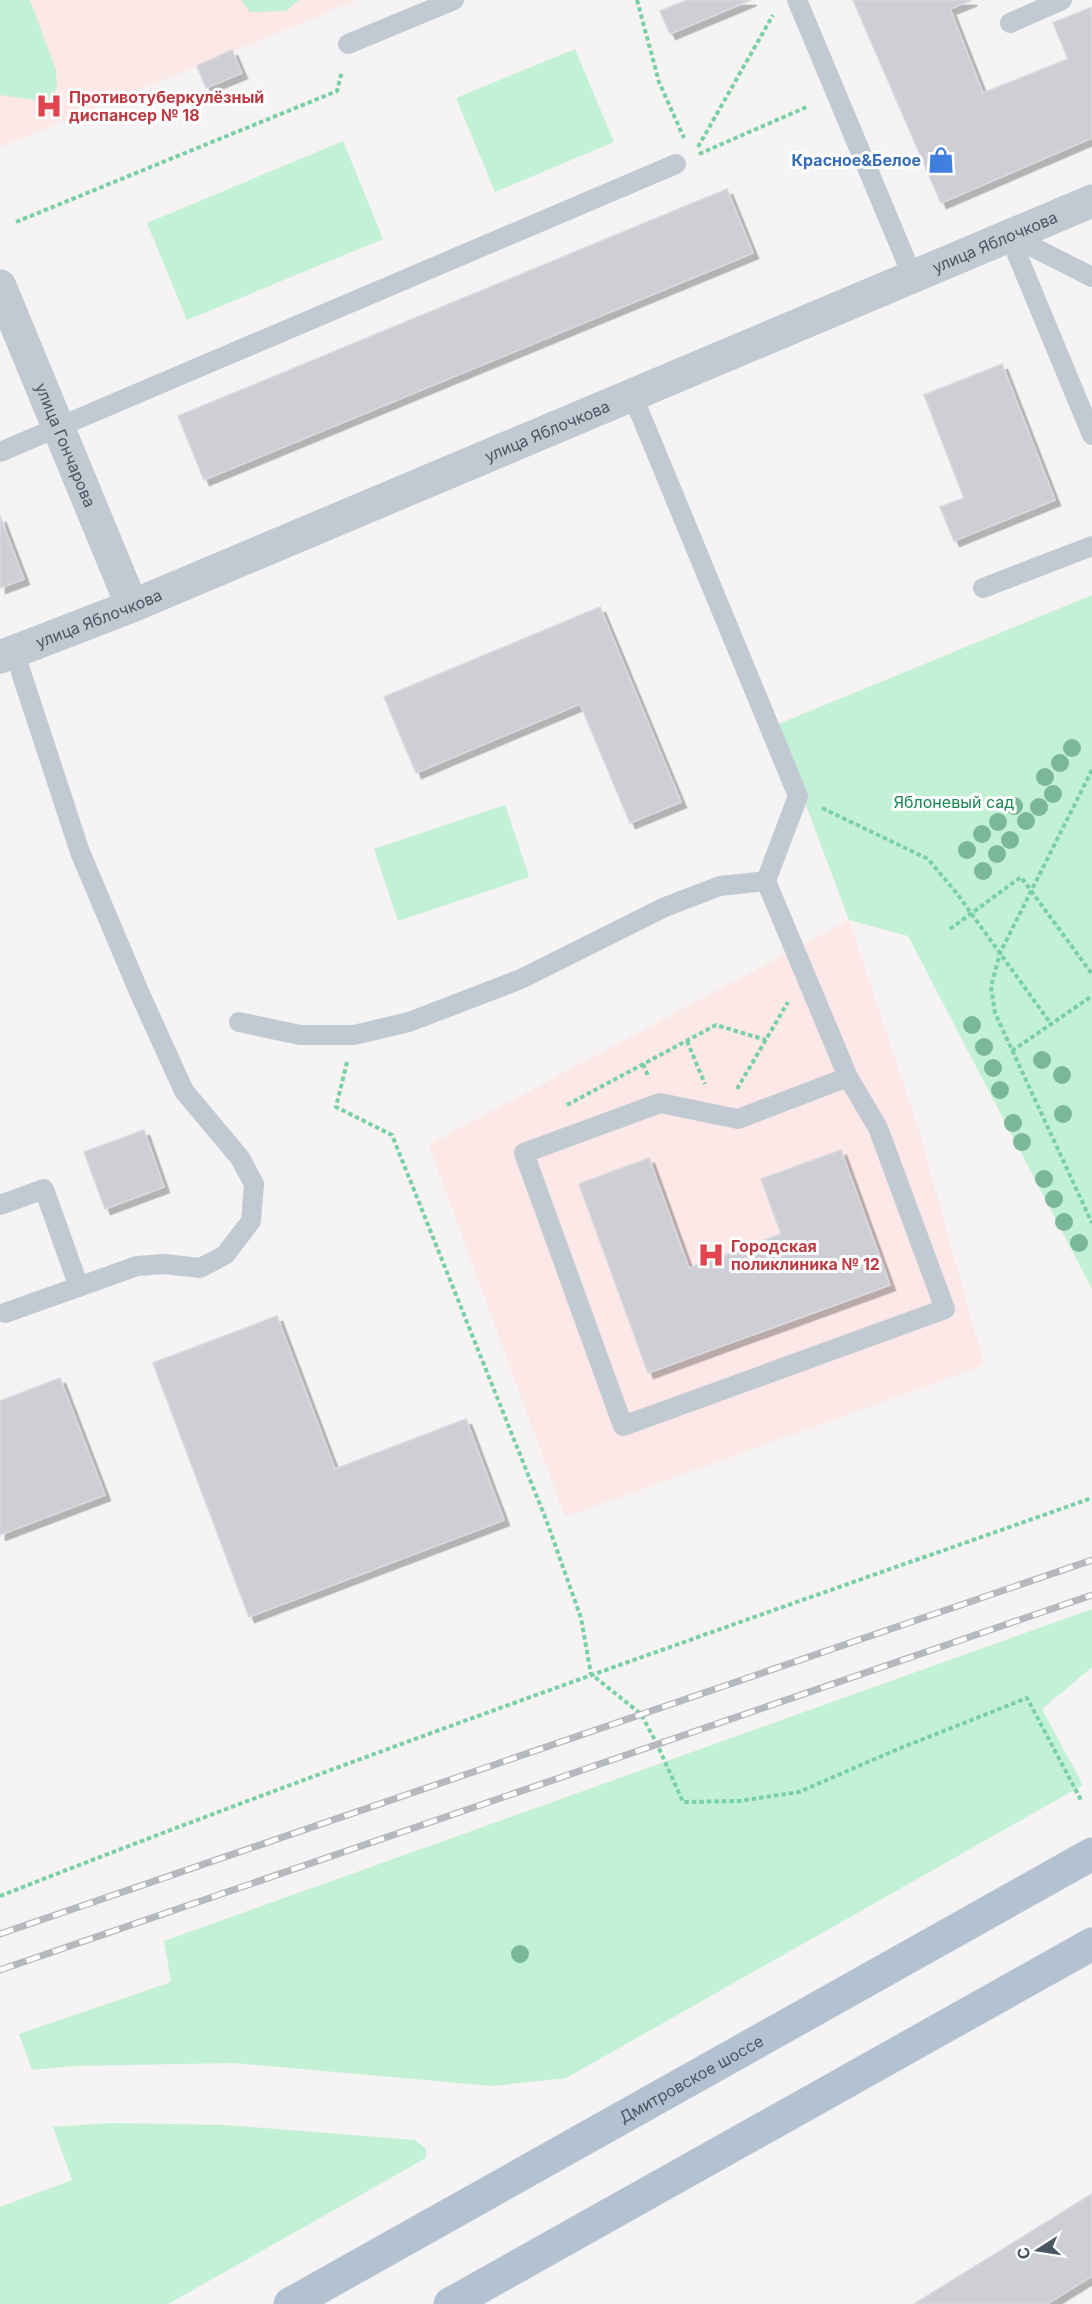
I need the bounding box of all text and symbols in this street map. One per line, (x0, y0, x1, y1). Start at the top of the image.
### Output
place label: Противотуберкулёзный диспансер № 18 (69, 87, 264, 125)
hospital icon: Противотуберкулёзный диспансер № 18 (34, 91, 64, 121)
shop icon: Красное&Белое (926, 145, 956, 175)
place label: Красное&Белое (792, 150, 921, 170)
street label: улица Яблочкова (929, 207, 1060, 277)
street label: улица Гончарова (31, 380, 100, 510)
street label: улица Яблочкова (481, 396, 613, 466)
street label: улица Яблочкова (33, 585, 165, 652)
park label: Яблоневый сад (894, 792, 1014, 812)
place label: Городская поликлиника № 12 (731, 1236, 880, 1274)
hospital icon: Городская поликлиника № 12 (696, 1240, 726, 1270)
street label: Дмитровское шоссе (616, 2030, 767, 2127)
north arrow (1008, 2220, 1068, 2280)
text: С (1012, 2245, 1034, 2261)

